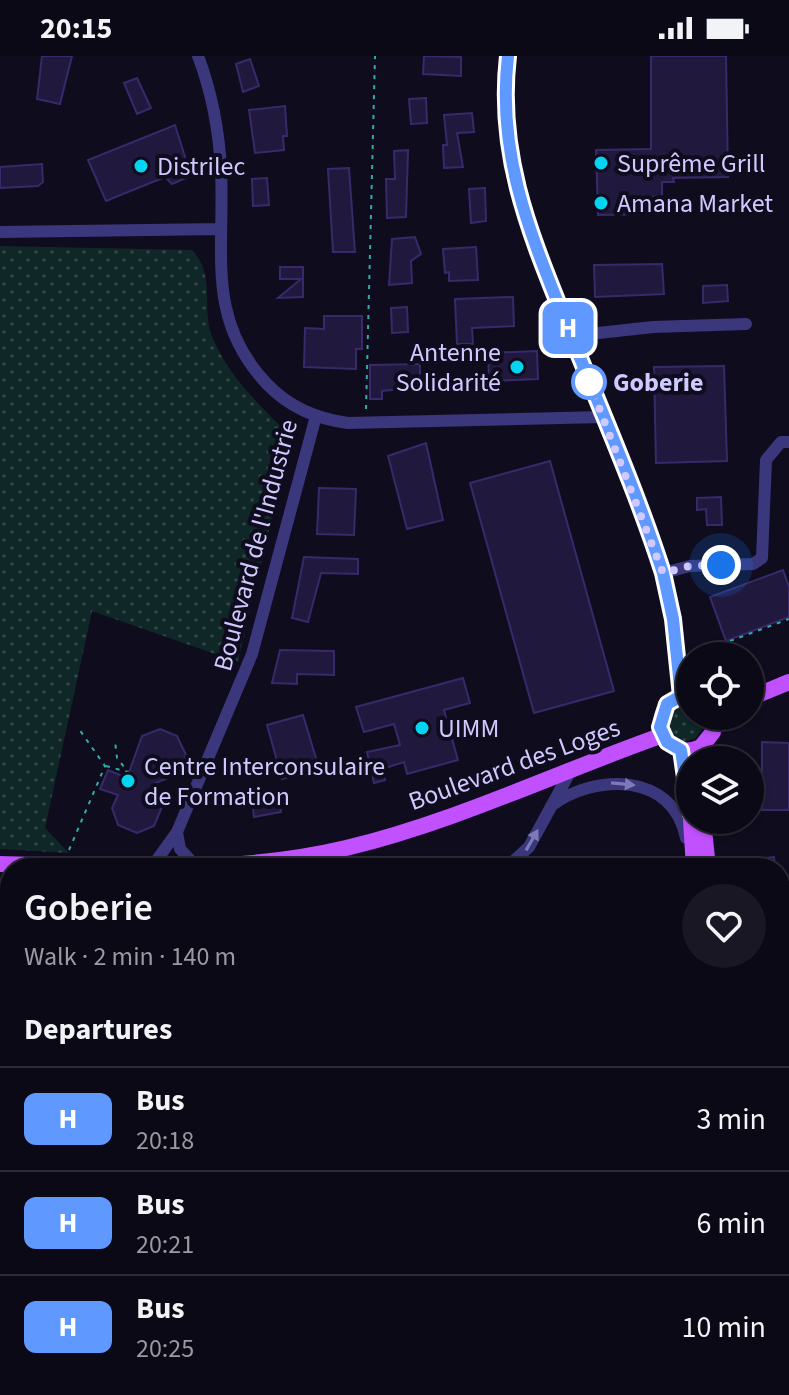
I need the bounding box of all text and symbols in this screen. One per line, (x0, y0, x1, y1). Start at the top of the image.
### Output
text: 20:15 (40, 7, 112, 50)
place label: Suprême Grill (617, 145, 766, 182)
place label: Distrilec (157, 148, 245, 185)
marker: Suprême Grill (592, 154, 610, 172)
marker: Distrilec (132, 157, 150, 175)
place label: Amana Market (617, 185, 773, 222)
marker: Amana Market (592, 194, 610, 212)
line badge: H (542, 302, 594, 354)
text: H (559, 308, 577, 348)
place label: Antenne Solidarité (396, 334, 501, 401)
marker: Antenne Solidarité (508, 358, 526, 376)
place label: Goberie (613, 364, 703, 401)
marker: Goberie (572, 365, 606, 399)
street label: Boulevard de l'Industrie (204, 415, 307, 675)
your location (701, 545, 741, 585)
map controls (676, 642, 764, 834)
button: locate (676, 642, 764, 730)
street label: Boulevard des Loges (403, 709, 625, 820)
place label: UIMM (438, 710, 499, 747)
marker: UIMM (413, 719, 431, 737)
button: layers (676, 746, 764, 834)
place label: Centre Interconsulaire de Formation (144, 748, 385, 815)
marker: Centre Interconsulaire de Formation (119, 772, 137, 790)
one-way arrow (610, 778, 635, 791)
one-way arrow (525, 829, 539, 851)
text: Goberie (24, 881, 153, 935)
button: heart (682, 884, 766, 968)
text: Walk · 2 min · 140 m (24, 938, 236, 975)
text: Departures (24, 1008, 172, 1051)
text: Bus (136, 1079, 184, 1122)
text: 3 min (696, 1098, 766, 1141)
text: H (59, 1099, 77, 1139)
text: 20:18 (136, 1122, 194, 1159)
text: Bus (136, 1183, 184, 1226)
text: 6 min (696, 1202, 766, 1245)
text: H (59, 1203, 77, 1243)
text: 20:21 (136, 1226, 194, 1263)
text: Bus (136, 1287, 184, 1330)
text: 10 min (682, 1306, 766, 1349)
text: H (59, 1307, 77, 1347)
text: 20:25 (136, 1330, 194, 1367)

